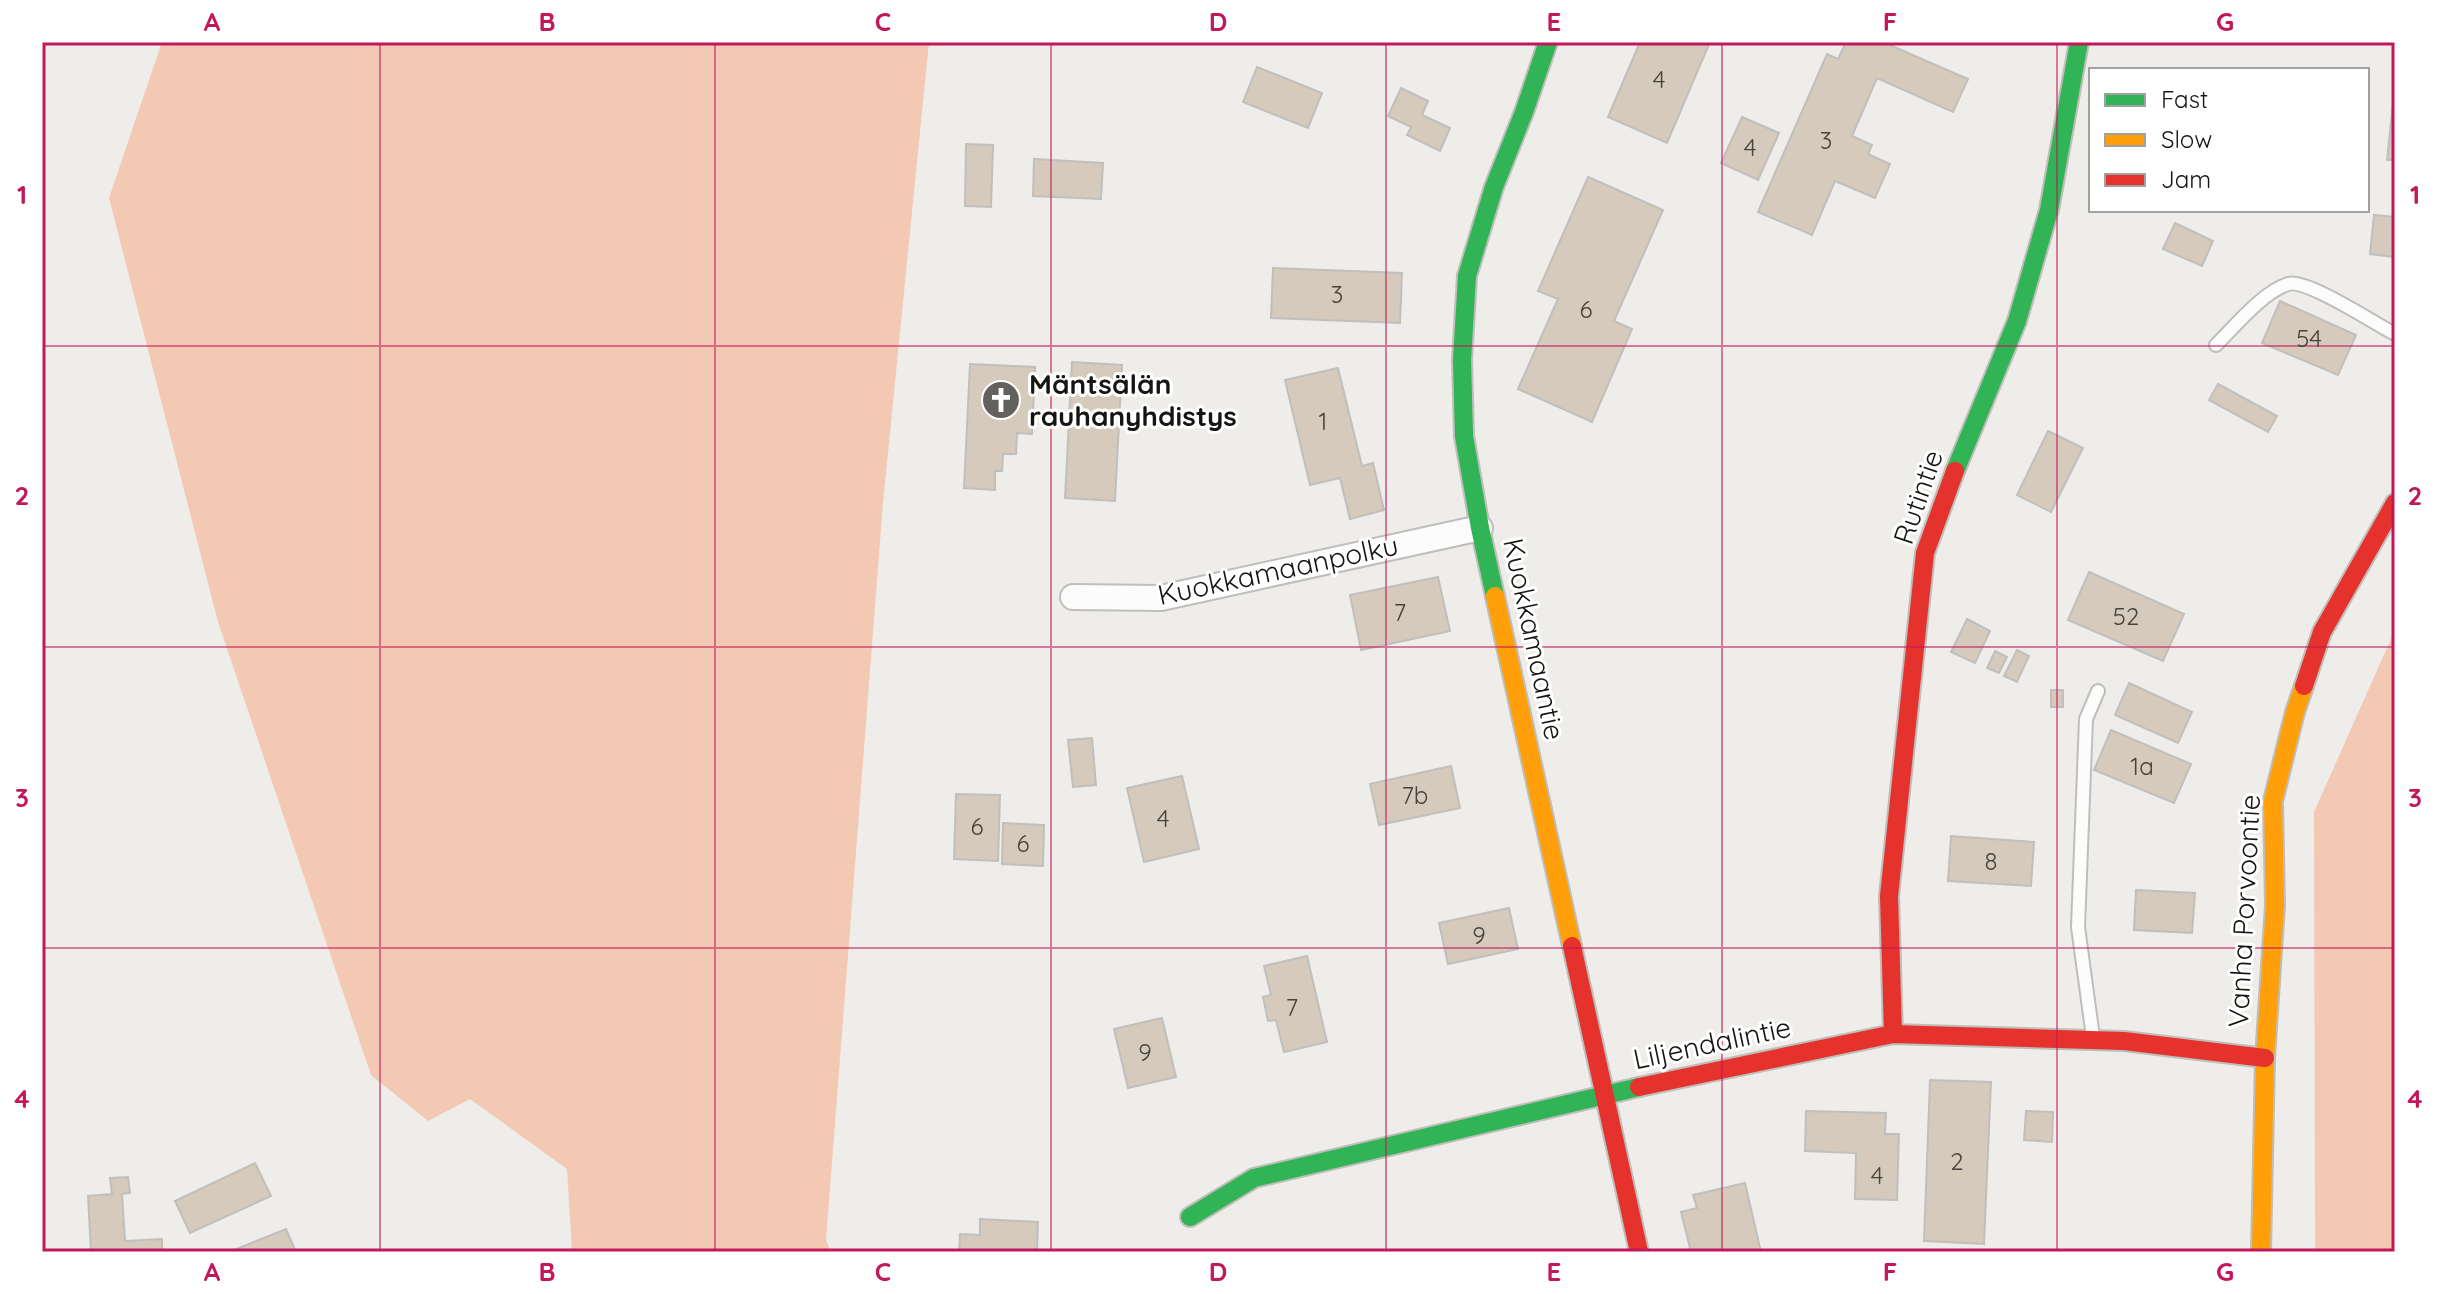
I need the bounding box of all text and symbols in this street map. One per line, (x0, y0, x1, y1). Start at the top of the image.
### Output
text: A (204, 5, 221, 38)
text: B (538, 5, 556, 38)
text: C (875, 5, 891, 38)
text: D (1209, 5, 1227, 38)
text: E (1547, 5, 1561, 38)
text: F (1883, 5, 1897, 38)
text: G (2216, 5, 2234, 38)
house number: 4 (1653, 64, 1665, 94)
legend (2089, 68, 2369, 212)
text: Fast (2161, 84, 2208, 114)
text: Slow (2161, 124, 2212, 154)
house number: 3 (1820, 125, 1832, 155)
house number: 4 (1744, 132, 1756, 162)
text: Jam (2161, 164, 2211, 194)
text: 1 (17, 178, 27, 211)
text: 1 (2410, 178, 2420, 211)
house number: 3 (1331, 279, 1343, 309)
house number: 6 (1580, 294, 1593, 324)
house number: 54 (2296, 323, 2322, 353)
place label: Mäntsälän rauhanyhdistys (1029, 366, 1237, 433)
church icon: Mäntsälän rauhanyhdistys (980, 379, 1022, 421)
house number: 1 (1319, 406, 1327, 436)
street label: Rutintie (1885, 445, 1950, 549)
text: 2 (15, 479, 29, 512)
text: 2 (2408, 479, 2422, 512)
street label: Kuokkamaanpolku (1154, 527, 1401, 612)
street label: Kuokkamaantie (1496, 535, 1573, 743)
house number: 7 (1394, 597, 1406, 627)
house number: 52 (2113, 601, 2139, 631)
house number: 1a (2130, 751, 2154, 781)
house number: 7b (1402, 780, 1428, 810)
text: 3 (15, 781, 29, 814)
text: 3 (2408, 781, 2422, 814)
street label: Vanha Porvoontie (2220, 794, 2267, 1028)
house number: 4 (1157, 803, 1169, 833)
house number: 6 (971, 811, 984, 841)
house number: 6 (1017, 828, 1030, 858)
house number: 8 (1985, 846, 1997, 876)
house number: 9 (1472, 920, 1486, 950)
house number: 7 (1286, 992, 1298, 1022)
street label: Liljendalintie (1630, 1009, 1794, 1076)
house number: 9 (1138, 1037, 1152, 1067)
text: 4 (14, 1082, 30, 1115)
text: 4 (2407, 1082, 2423, 1115)
house number: 2 (1950, 1146, 1964, 1176)
house number: 4 (1871, 1160, 1883, 1190)
text: A (204, 1255, 221, 1288)
text: B (538, 1255, 556, 1288)
text: C (875, 1255, 891, 1288)
text: D (1209, 1255, 1227, 1288)
text: E (1547, 1255, 1561, 1288)
text: F (1883, 1255, 1897, 1288)
text: G (2216, 1255, 2234, 1288)

